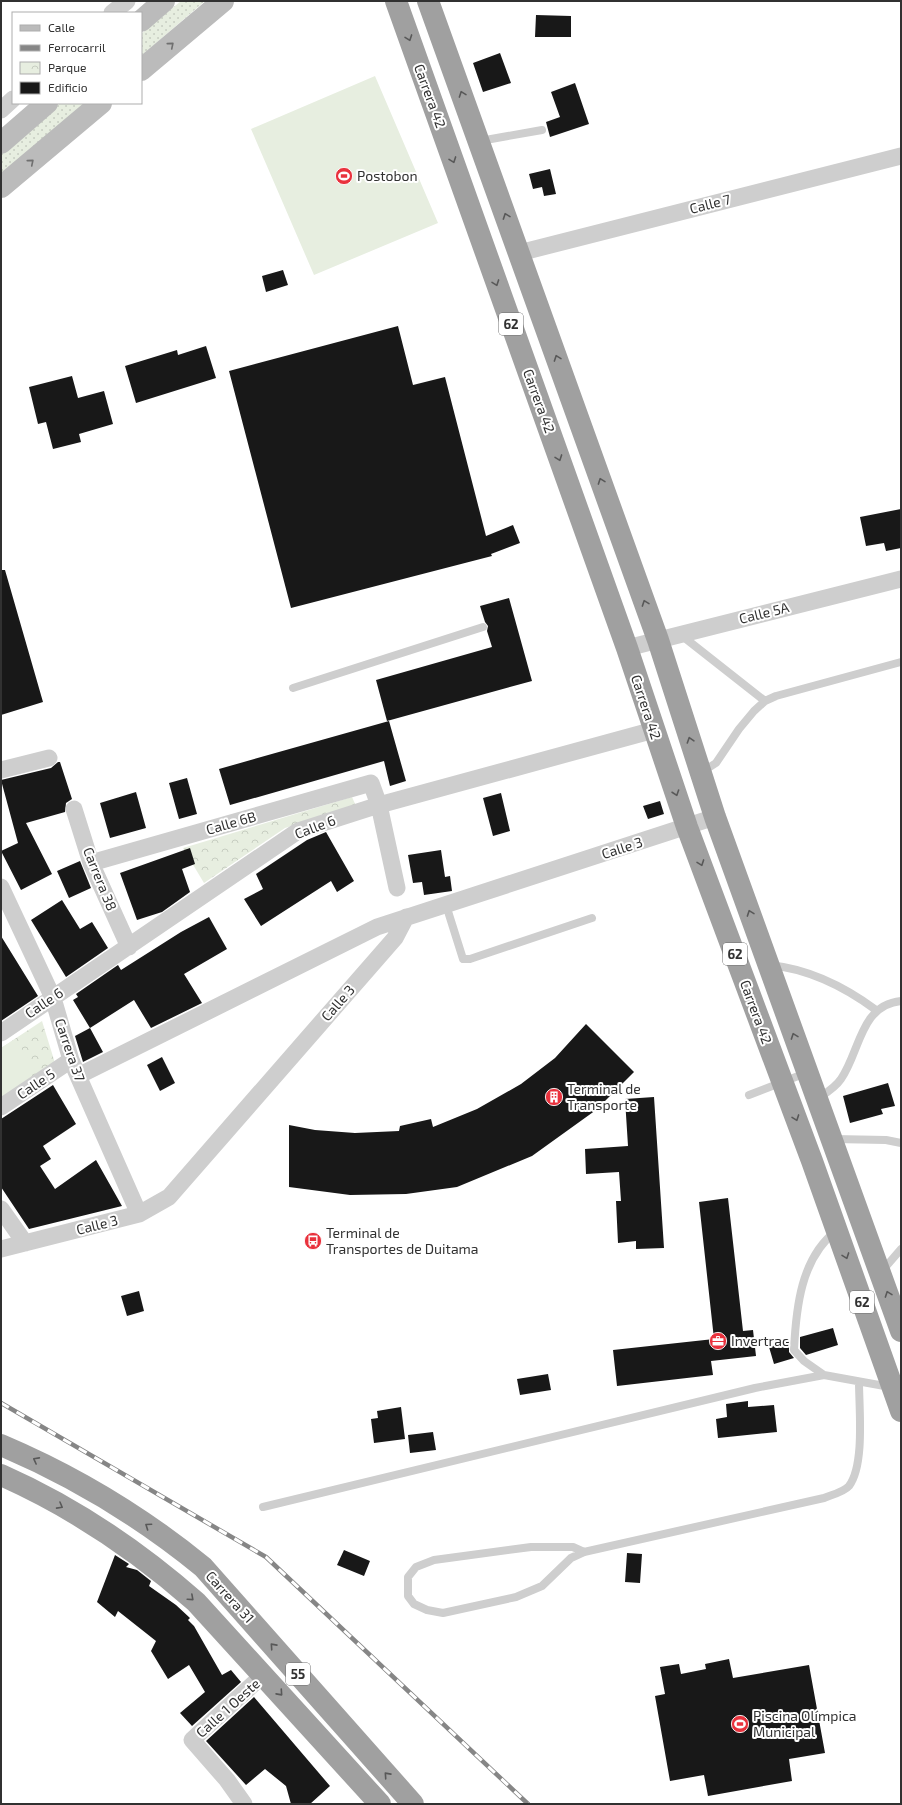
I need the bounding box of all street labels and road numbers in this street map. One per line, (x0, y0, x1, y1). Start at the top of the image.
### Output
street label: Carrera 42 (411, 61, 450, 130)
street label: Calle 7 (688, 190, 732, 217)
road number: 62 (499, 313, 523, 335)
street label: Carrera 42 (520, 366, 559, 435)
street label: Calle 5A (737, 598, 791, 627)
street label: Carrera 42 (628, 672, 665, 742)
street label: Calle 6B (204, 807, 258, 838)
street label: Calle 6 (292, 811, 338, 842)
street label: Calle 3 (599, 833, 645, 862)
street label: Carrera 38 (80, 845, 121, 913)
road number: 62 (723, 943, 747, 965)
street label: Carrera 42 (737, 977, 776, 1046)
street label: Calle 3 (317, 981, 358, 1024)
street label: Calle 6 (21, 984, 66, 1022)
street label: Carrera 37 (52, 1016, 89, 1084)
street label: Calle 5 (13, 1065, 58, 1102)
street label: Calle 3 (74, 1211, 120, 1238)
road number: 62 (850, 1291, 874, 1313)
street label: Carrera 31 (203, 1567, 258, 1626)
road number: 55 (286, 1663, 310, 1685)
street label: Calle 1 Oeste (192, 1674, 263, 1741)

